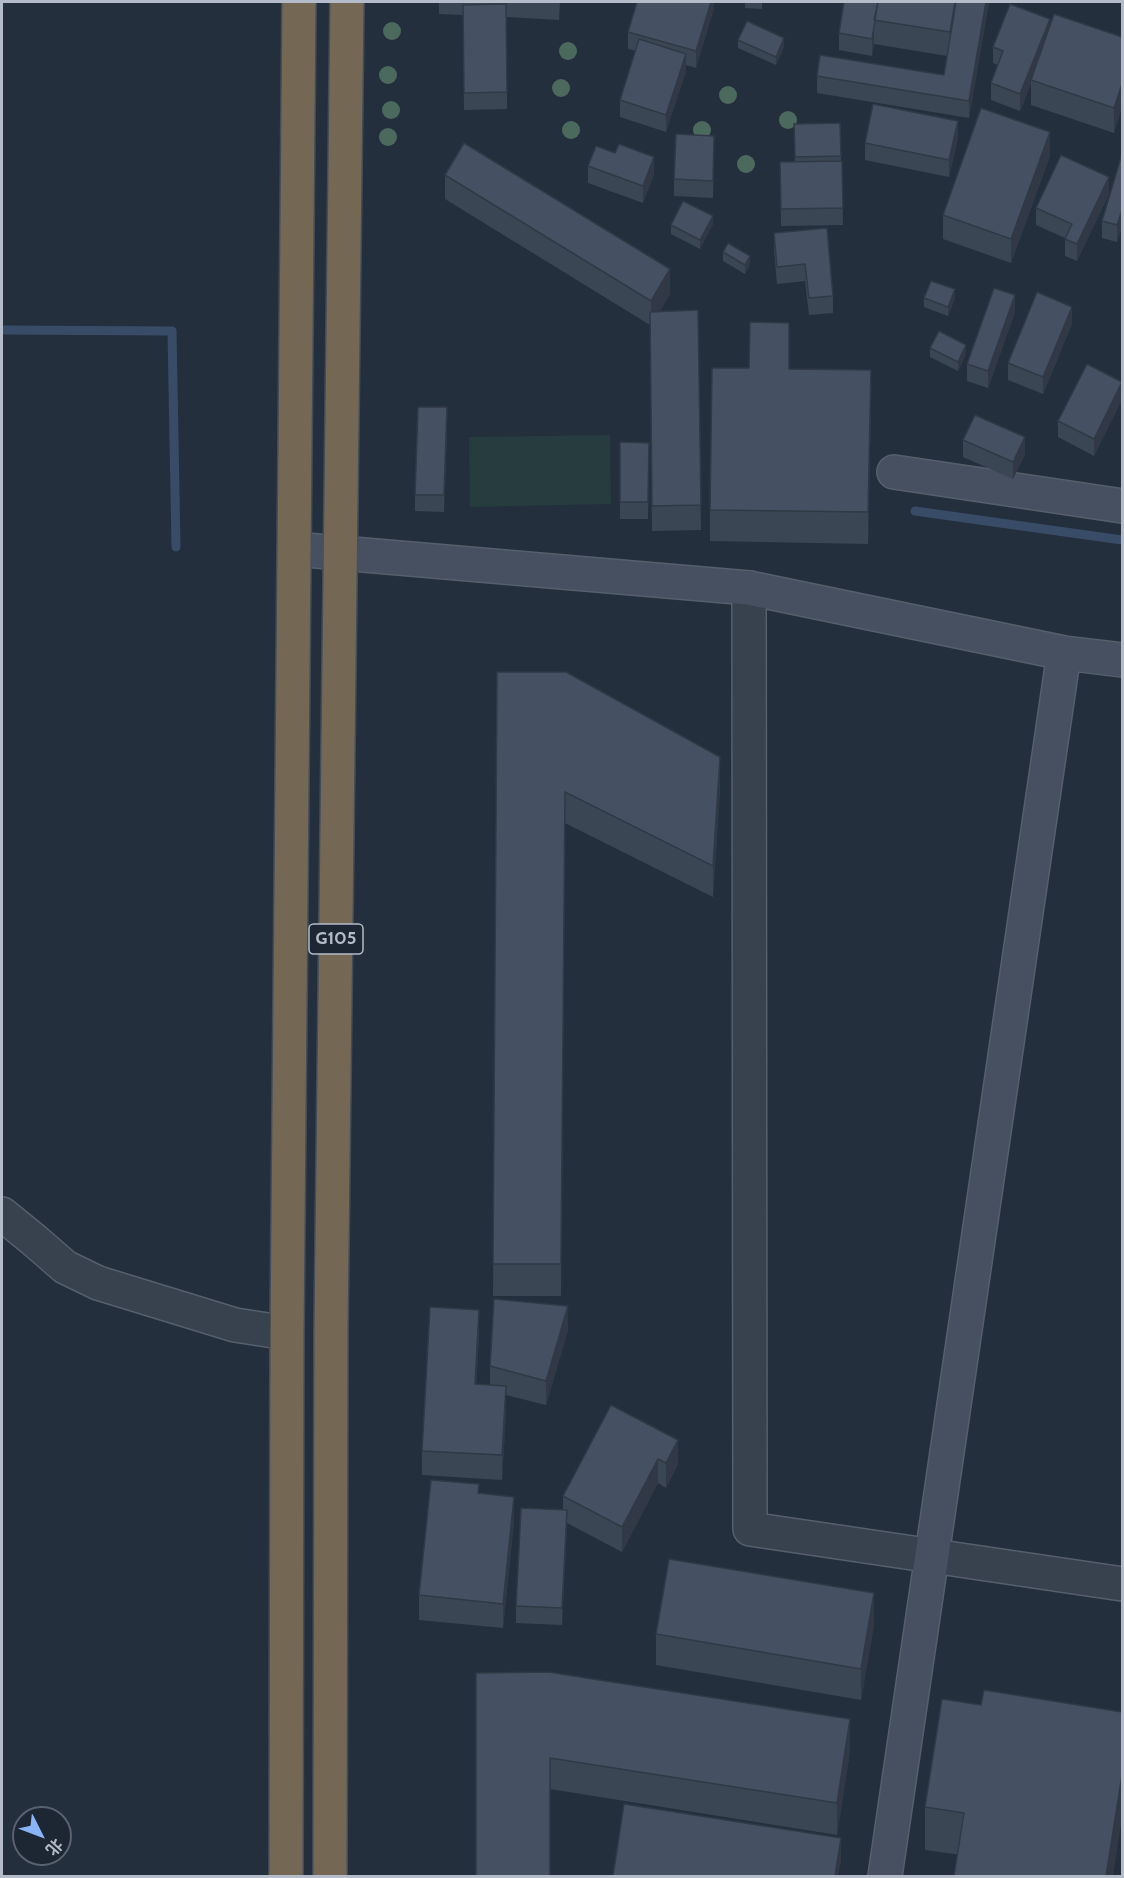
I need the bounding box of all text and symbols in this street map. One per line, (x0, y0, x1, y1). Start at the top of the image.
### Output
road number: G105 (309, 924, 363, 954)
north arrow (12, 1806, 72, 1866)
text: 北 (42, 1835, 67, 1859)

